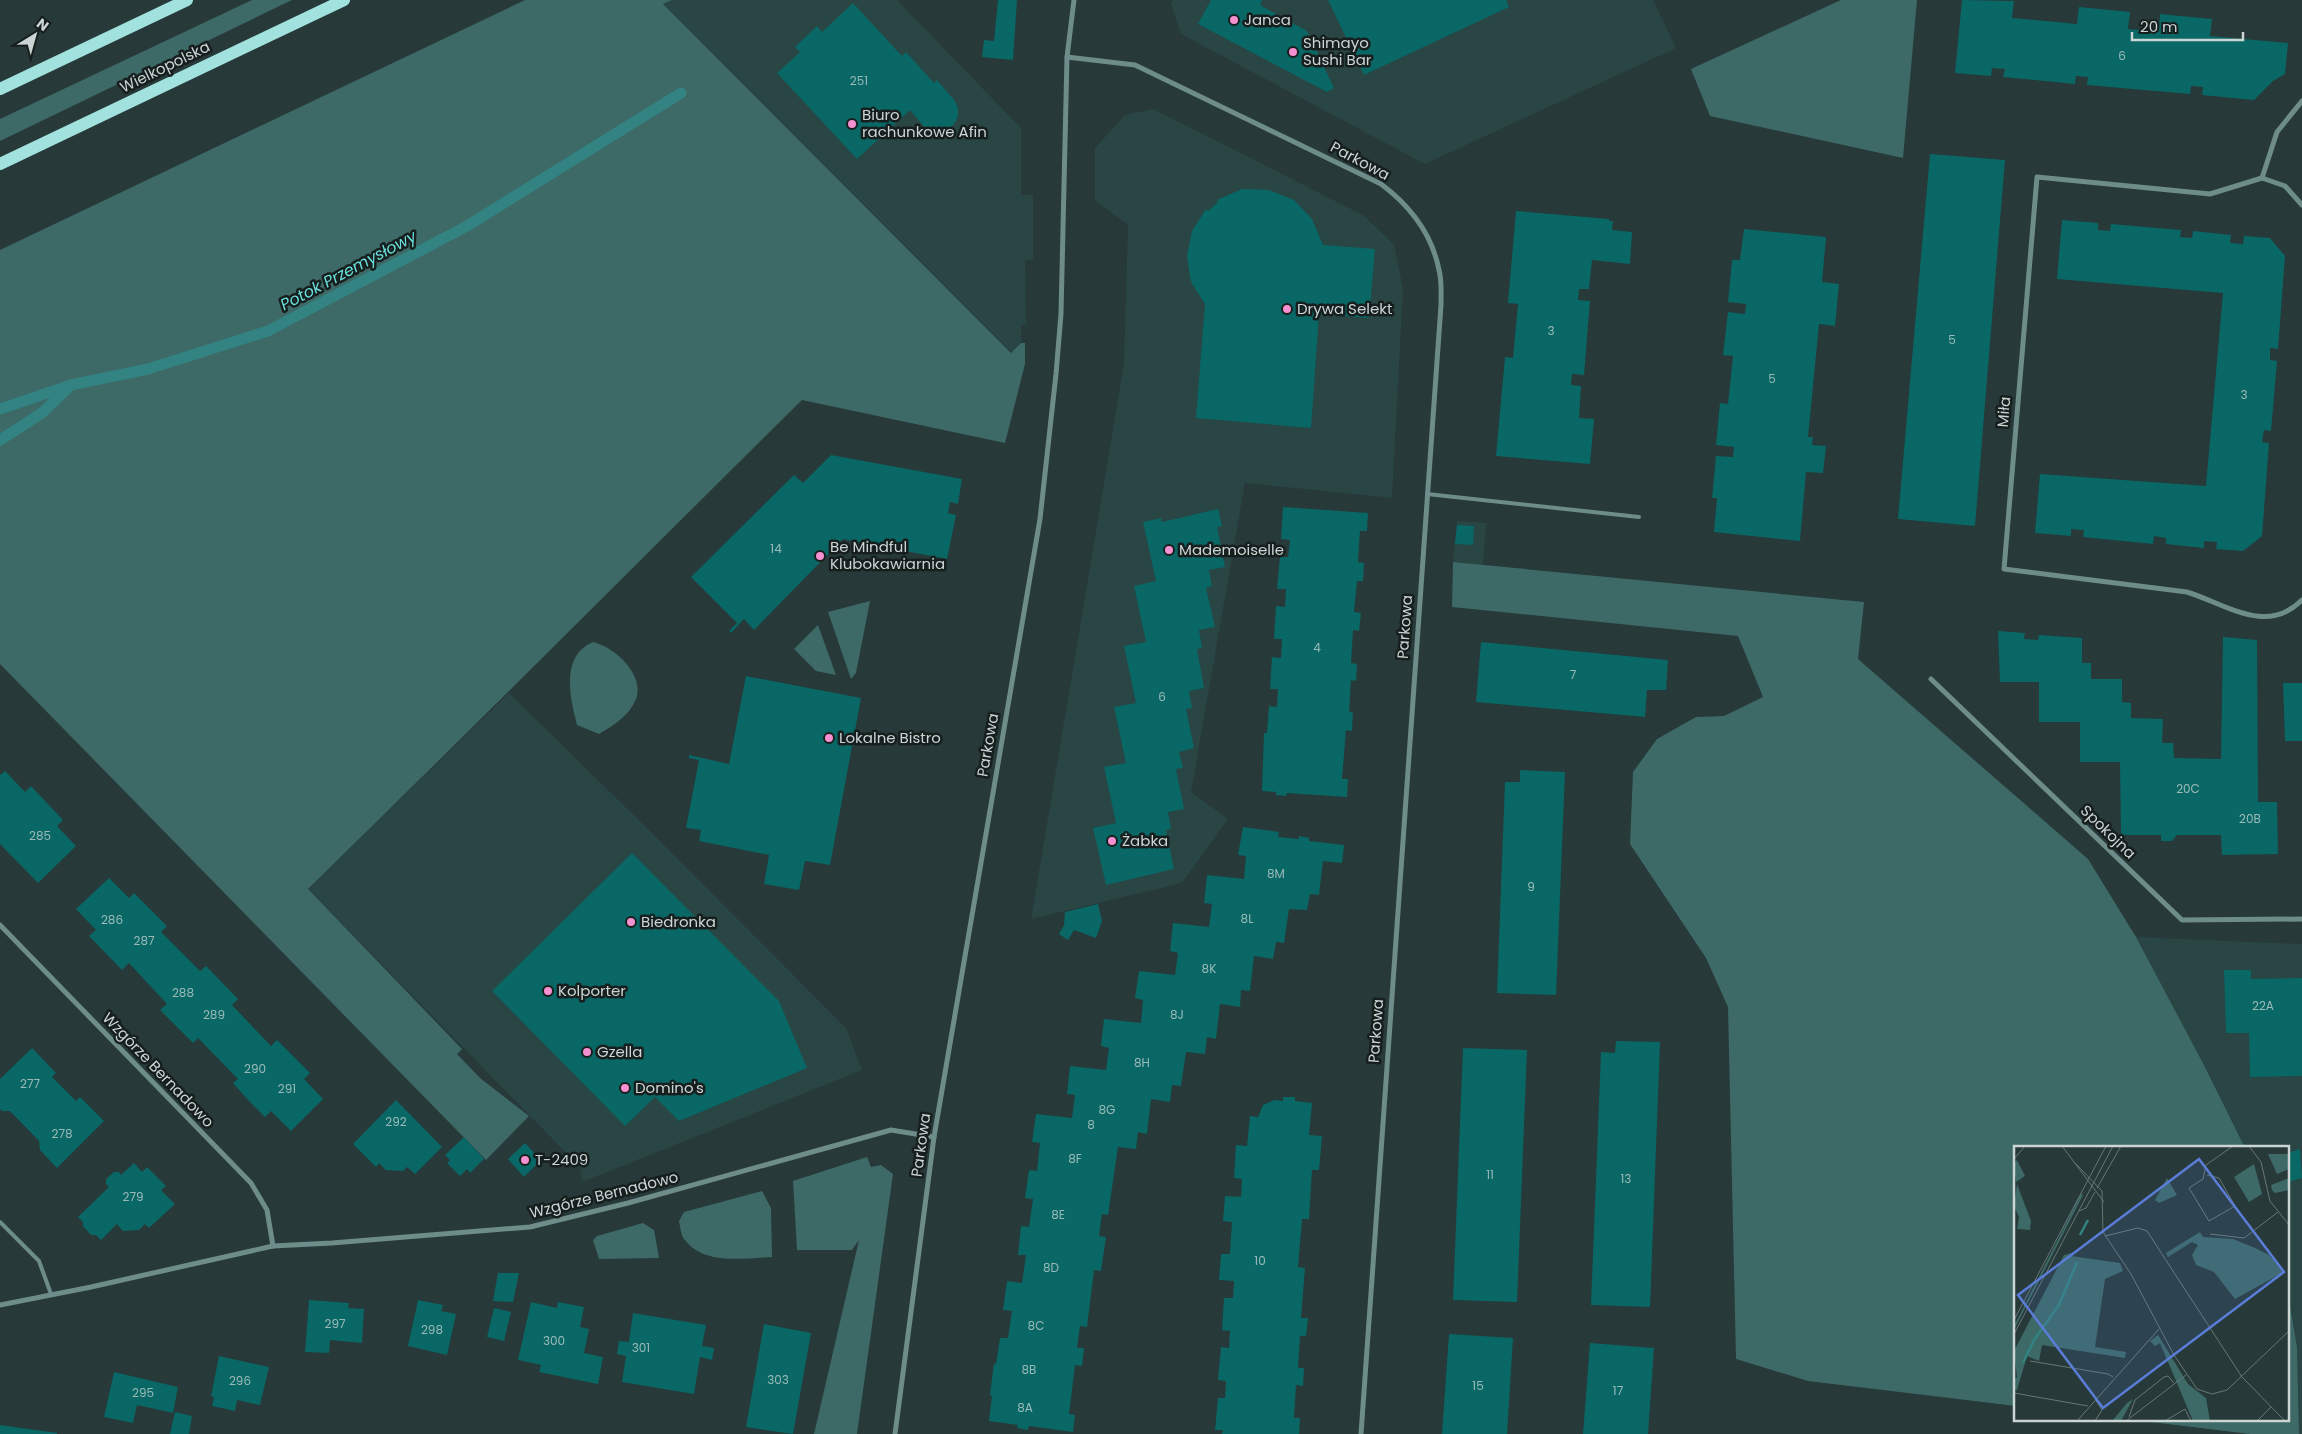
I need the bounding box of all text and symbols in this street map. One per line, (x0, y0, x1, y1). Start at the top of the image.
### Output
place label: Janca (1244, 9, 1291, 30)
north arrow (10, 10, 60, 60)
scale bar (2132, 10, 2243, 42)
text: N (33, 13, 53, 36)
marker: Janca (1228, 14, 1240, 26)
text: 20 m (2140, 16, 2178, 37)
place label: Shimayo Sushi Bar (1303, 32, 1372, 70)
street label: Wielkopolska (116, 36, 213, 97)
marker: Shimayo Sushi Bar (1287, 46, 1299, 58)
house number: 6 (2118, 47, 2126, 64)
house number: 251 (850, 72, 868, 89)
place label: Biuro rachunkowe Afin (862, 104, 987, 142)
marker: Biuro rachunkowe Afin (846, 118, 858, 130)
street label: Parkowa (1327, 136, 1394, 185)
water label: Potok Przemysłowy (276, 224, 421, 316)
place label: Drywa Selekt (1297, 298, 1392, 319)
marker: Drywa Selekt (1281, 303, 1293, 315)
house number: 3 (1547, 322, 1555, 339)
house number: 5 (1948, 331, 1956, 348)
house number: 5 (1768, 370, 1776, 387)
house number: 3 (2240, 386, 2248, 403)
street label: Miła (1992, 396, 2015, 428)
place label: Be Mindful Klubokawiarnia (830, 536, 945, 574)
place label: Mademoiselle (1179, 539, 1284, 560)
house number: 14 (770, 540, 782, 557)
marker: Mademoiselle (1163, 544, 1175, 556)
marker: Be Mindful Klubokawiarnia (814, 550, 826, 562)
street label: Parkowa (1392, 594, 1417, 660)
house number: 4 (1313, 639, 1321, 656)
house number: 7 (1570, 666, 1577, 683)
house number: 6 (1158, 688, 1166, 705)
street label: Parkowa (972, 711, 1003, 778)
place label: Lokalne Bistro (839, 727, 941, 748)
marker: Lokalne Bistro (823, 732, 835, 744)
house number: 20C (2176, 780, 2200, 797)
street label: Spokojna (2076, 800, 2141, 863)
house number: 20B (2239, 810, 2261, 827)
house number: 285 (29, 827, 51, 844)
place label: Żabka (1122, 830, 1168, 851)
marker: Żabka (1106, 835, 1118, 847)
house number: 8M (1267, 865, 1285, 882)
house number: 9 (1527, 878, 1535, 895)
house number: 8L (1241, 910, 1253, 927)
house number: 286 (101, 911, 123, 928)
place label: Biedronka (641, 911, 716, 932)
marker: Biedronka (625, 916, 637, 928)
house number: 287 (133, 932, 155, 949)
house number: 8K (1202, 960, 1216, 977)
place label: Kolporter (558, 980, 626, 1001)
house number: 288 (172, 984, 194, 1001)
marker: Kolporter (542, 985, 554, 997)
house number: 22A (2252, 997, 2274, 1014)
street label: Parkowa (1363, 998, 1388, 1064)
house number: 289 (203, 1006, 225, 1023)
house number: 8J (1170, 1006, 1184, 1023)
street label: Wzgórze Bernadowo (98, 1008, 219, 1132)
place label: Gzella (597, 1041, 642, 1062)
marker: Gzella (581, 1046, 593, 1058)
house number: 8H (1134, 1054, 1150, 1071)
house number: 290 (244, 1060, 266, 1077)
house number: 277 (20, 1075, 40, 1092)
place label: Domino's (635, 1077, 704, 1098)
house number: 291 (278, 1080, 296, 1097)
marker: Domino's (619, 1082, 631, 1094)
house number: 8G (1099, 1101, 1115, 1118)
street label: Parkowa (906, 1112, 935, 1178)
house number: 292 (385, 1113, 407, 1130)
house number: 8 (1087, 1116, 1095, 1133)
house number: 278 (51, 1125, 73, 1142)
inset map (2014, 1146, 2290, 1422)
place label: T-2409 (535, 1149, 588, 1170)
house number: 8F (1068, 1150, 1082, 1167)
marker: T-2409 (519, 1154, 531, 1166)
street label: Wzgórze Bernadowo (527, 1166, 680, 1223)
house number: 11 (1486, 1166, 1494, 1183)
house number: 13 (1621, 1170, 1631, 1187)
house number: 279 (122, 1188, 144, 1205)
house number: 8E (1051, 1206, 1065, 1223)
house number: 10 (1254, 1252, 1266, 1269)
house number: 8D (1043, 1259, 1059, 1276)
house number: 297 (324, 1315, 346, 1332)
house number: 8C (1028, 1317, 1044, 1334)
house number: 298 (421, 1321, 443, 1338)
house number: 300 (543, 1332, 565, 1349)
house number: 301 (632, 1339, 650, 1356)
house number: 8B (1022, 1361, 1036, 1378)
house number: 303 (767, 1371, 789, 1388)
house number: 296 (229, 1372, 251, 1389)
house number: 15 (1472, 1377, 1484, 1394)
house number: 17 (1613, 1382, 1624, 1399)
house number: 295 (132, 1384, 154, 1401)
house number: 8A (1017, 1399, 1033, 1416)

